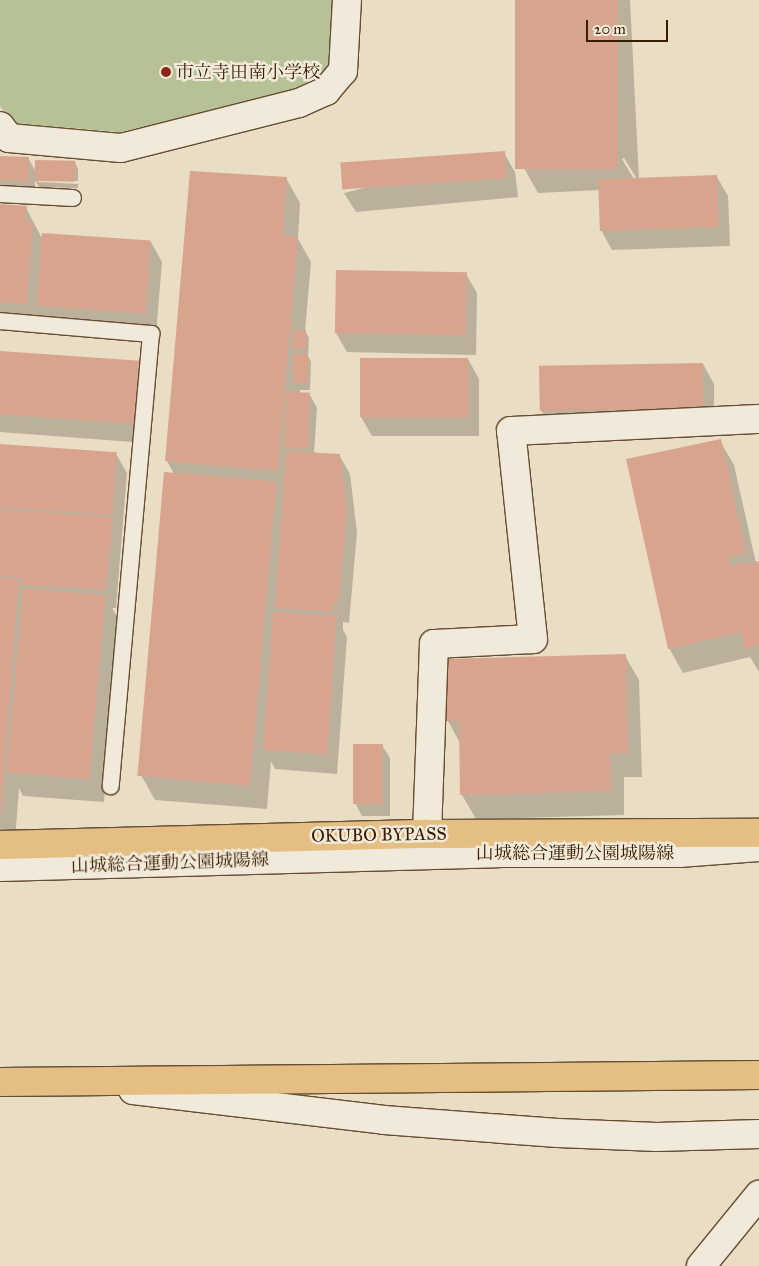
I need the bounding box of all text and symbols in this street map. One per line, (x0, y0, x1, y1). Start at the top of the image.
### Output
scale bar (589, 10, 672, 42)
text: 20 m (594, 20, 626, 38)
place label: 市立寺田南小学校 (176, 61, 320, 83)
marker: 市立寺田南小学校 (160, 66, 172, 78)
street label: OKUBO BYPASS (311, 823, 447, 847)
street label: 山城総合運動公園城陽線 (476, 842, 674, 864)
street label: 山城総合運動公園城陽線 (71, 849, 269, 877)

